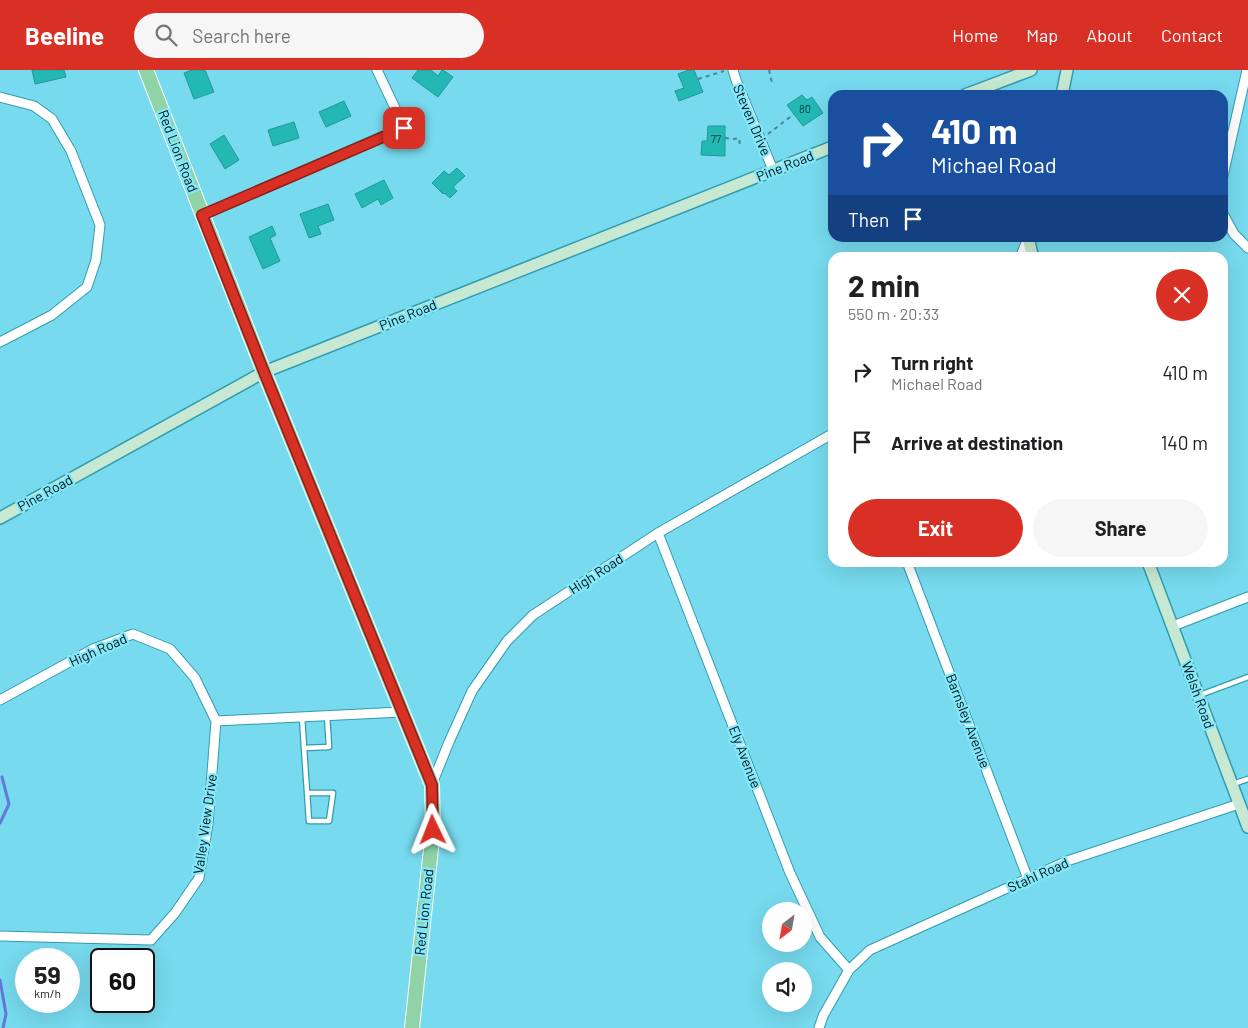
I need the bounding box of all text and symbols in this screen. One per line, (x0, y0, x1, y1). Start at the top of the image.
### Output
search box (134, 13, 484, 58)
text: Beeline (25, 21, 104, 50)
icon: search (152, 21, 180, 49)
text: Search here (192, 24, 291, 47)
text: Home (952, 24, 998, 46)
text: Map (1026, 24, 1058, 46)
text: About (1086, 24, 1133, 46)
text: Contact (1161, 24, 1223, 46)
street label: Steven Drive (730, 82, 775, 158)
house number: 80 (799, 102, 811, 115)
street label: Red Lion Road (155, 107, 202, 194)
pin (383, 107, 425, 149)
text: 410 m (931, 109, 1017, 151)
icon: right (848, 110, 913, 175)
icon: arrive (390, 114, 418, 142)
house number: 77 (711, 132, 721, 145)
street label: Pine Road (754, 146, 816, 185)
text: Michael Road (931, 151, 1057, 177)
icon: arrive (899, 205, 927, 233)
text: Then (848, 208, 889, 231)
text: 2 min (848, 267, 920, 303)
button: close (1156, 269, 1208, 321)
street label: Pine Road (377, 295, 439, 334)
text: 550 m · 20:33 (848, 304, 939, 323)
text: Turn right (891, 351, 973, 374)
icon: right (848, 358, 876, 386)
text: 410 m (1162, 361, 1208, 384)
text: Michael Road (891, 374, 982, 393)
icon: arrive (848, 428, 876, 456)
text: Arrive at destination (891, 431, 1063, 454)
text: 140 m (1161, 431, 1208, 454)
street label: Pine Road (14, 470, 75, 515)
button: Exit (848, 499, 1023, 557)
button: Share (1033, 499, 1208, 557)
street label: High Road (565, 550, 626, 597)
street label: High Road (66, 629, 129, 670)
street label: Welsh Road (1178, 659, 1218, 731)
street label: Barnsley Avenue (943, 671, 994, 770)
street label: Ely Avenue (726, 723, 765, 790)
street label: Valley View Drive (189, 773, 220, 875)
position arrow (406, 803, 458, 855)
street label: Stahl Road (1005, 854, 1071, 896)
street label: Red Lion Road (411, 868, 436, 956)
north arrow (762, 902, 812, 952)
map controls (762, 902, 812, 1012)
speed limit sign: 60 (90, 948, 155, 1013)
text: 59 (34, 959, 61, 989)
button: sound (762, 962, 812, 1012)
text: km/h (34, 986, 61, 1000)

